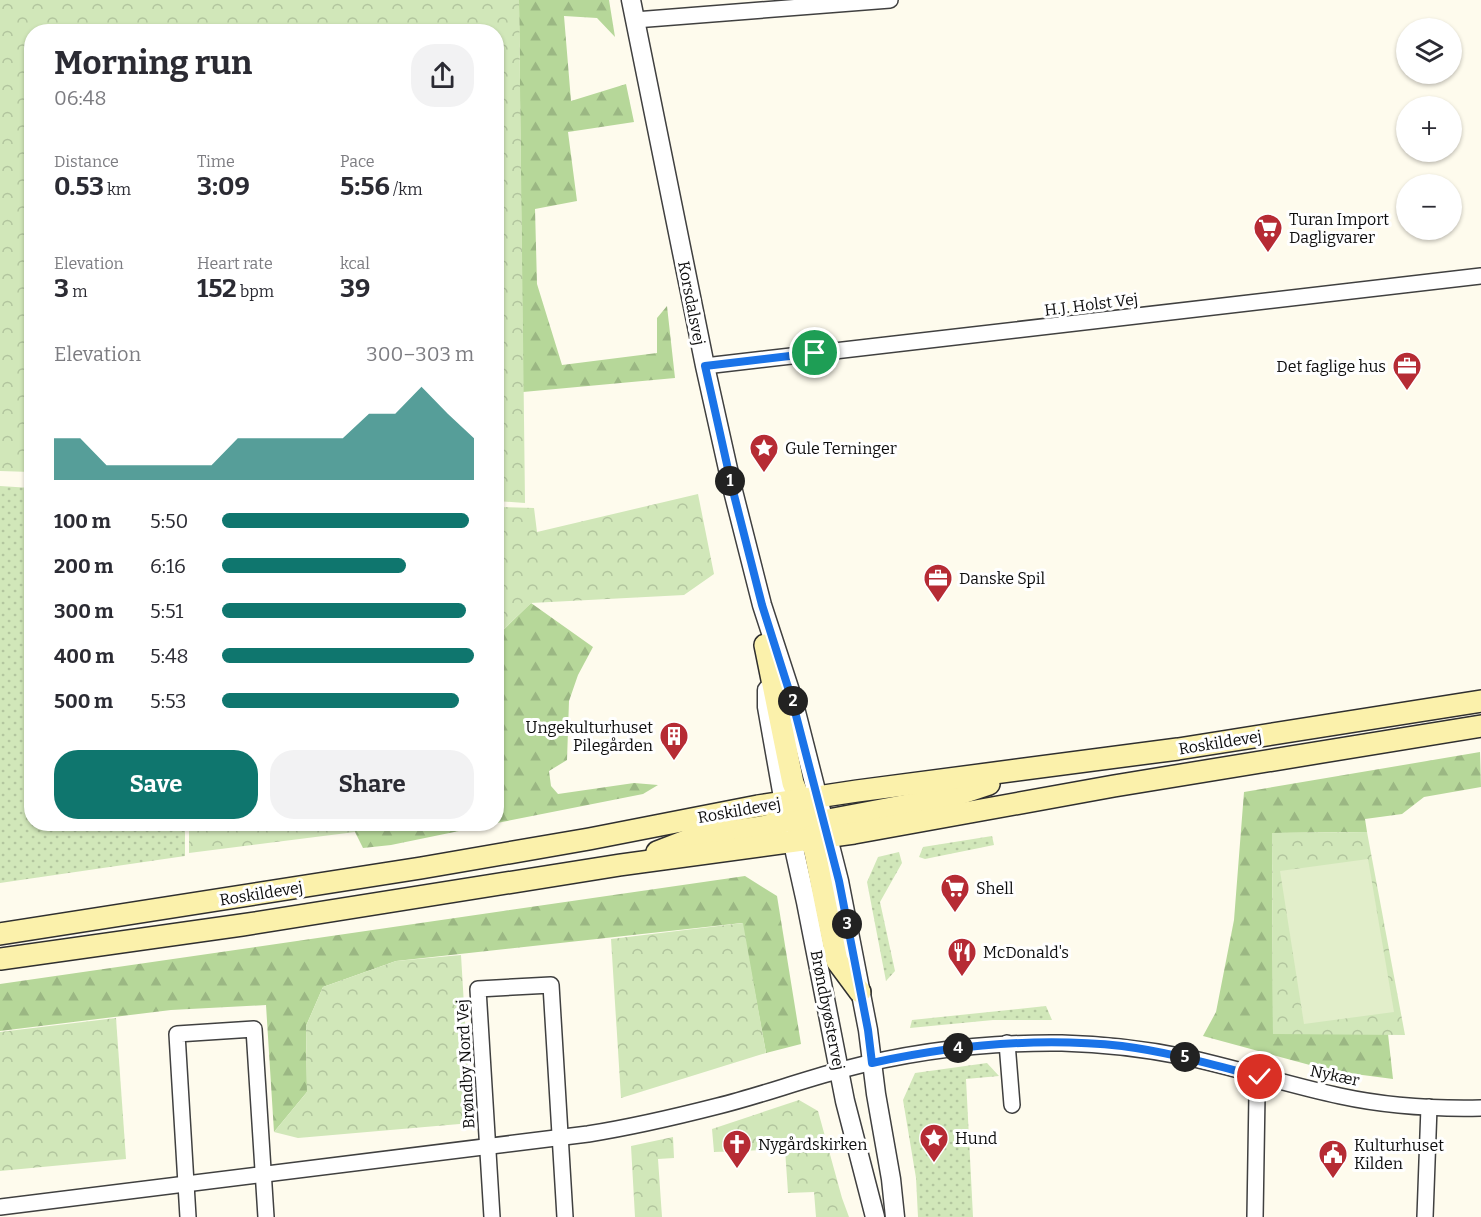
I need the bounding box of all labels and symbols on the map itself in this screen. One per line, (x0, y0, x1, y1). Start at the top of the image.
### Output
place label: Turan Import Dagligvarer (1289, 210, 1389, 247)
supermarket icon: Turan Import Dagligvarer (1252, 212, 1284, 254)
street label: Korsdalsvej (674, 259, 709, 347)
street label: H.J. Holst Vej (1043, 289, 1139, 320)
pin (789, 327, 840, 378)
office icon: Det faglige hus (1391, 350, 1423, 392)
place label: Det faglige hus (1276, 357, 1386, 376)
place icon: Gule Terninger (748, 432, 780, 474)
place label: Gule Terninger (785, 439, 897, 458)
pin: 1 (715, 466, 745, 496)
office icon: Danske Spil (922, 562, 954, 604)
place label: Danske Spil (959, 569, 1046, 588)
pin: 2 (778, 686, 808, 716)
place label: Ungekulturhuset Pilegården (525, 718, 653, 755)
building icon: Ungekulturhuset Pilegården (658, 720, 690, 762)
street label: Roskildevej (1177, 727, 1263, 758)
street label: Roskildevej (696, 794, 782, 827)
supermarket icon: Shell (939, 872, 971, 914)
street label: Roskildevej (218, 878, 304, 909)
place label: Shell (976, 879, 1014, 898)
pin: 3 (832, 909, 862, 939)
restaurant icon: McDonald's (946, 936, 978, 978)
place label: McDonald's (983, 943, 1069, 962)
street label: Brøndbyøstervej (807, 948, 848, 1072)
street label: Brøndby Nord Vej (453, 999, 478, 1129)
pin: 4 (943, 1033, 973, 1063)
pin: 5 (1170, 1042, 1200, 1072)
pin (1234, 1051, 1285, 1102)
street label: Nykær (1308, 1061, 1361, 1090)
place icon: Hund (918, 1122, 950, 1164)
church icon: Nygårdskirken (721, 1128, 753, 1170)
place label: Hund (955, 1129, 998, 1148)
place label: Nygårdskirken (758, 1135, 867, 1154)
place label: Kulturhuset Kilden (1354, 1136, 1444, 1173)
public building icon: Kulturhuset Kilden (1317, 1138, 1349, 1180)

